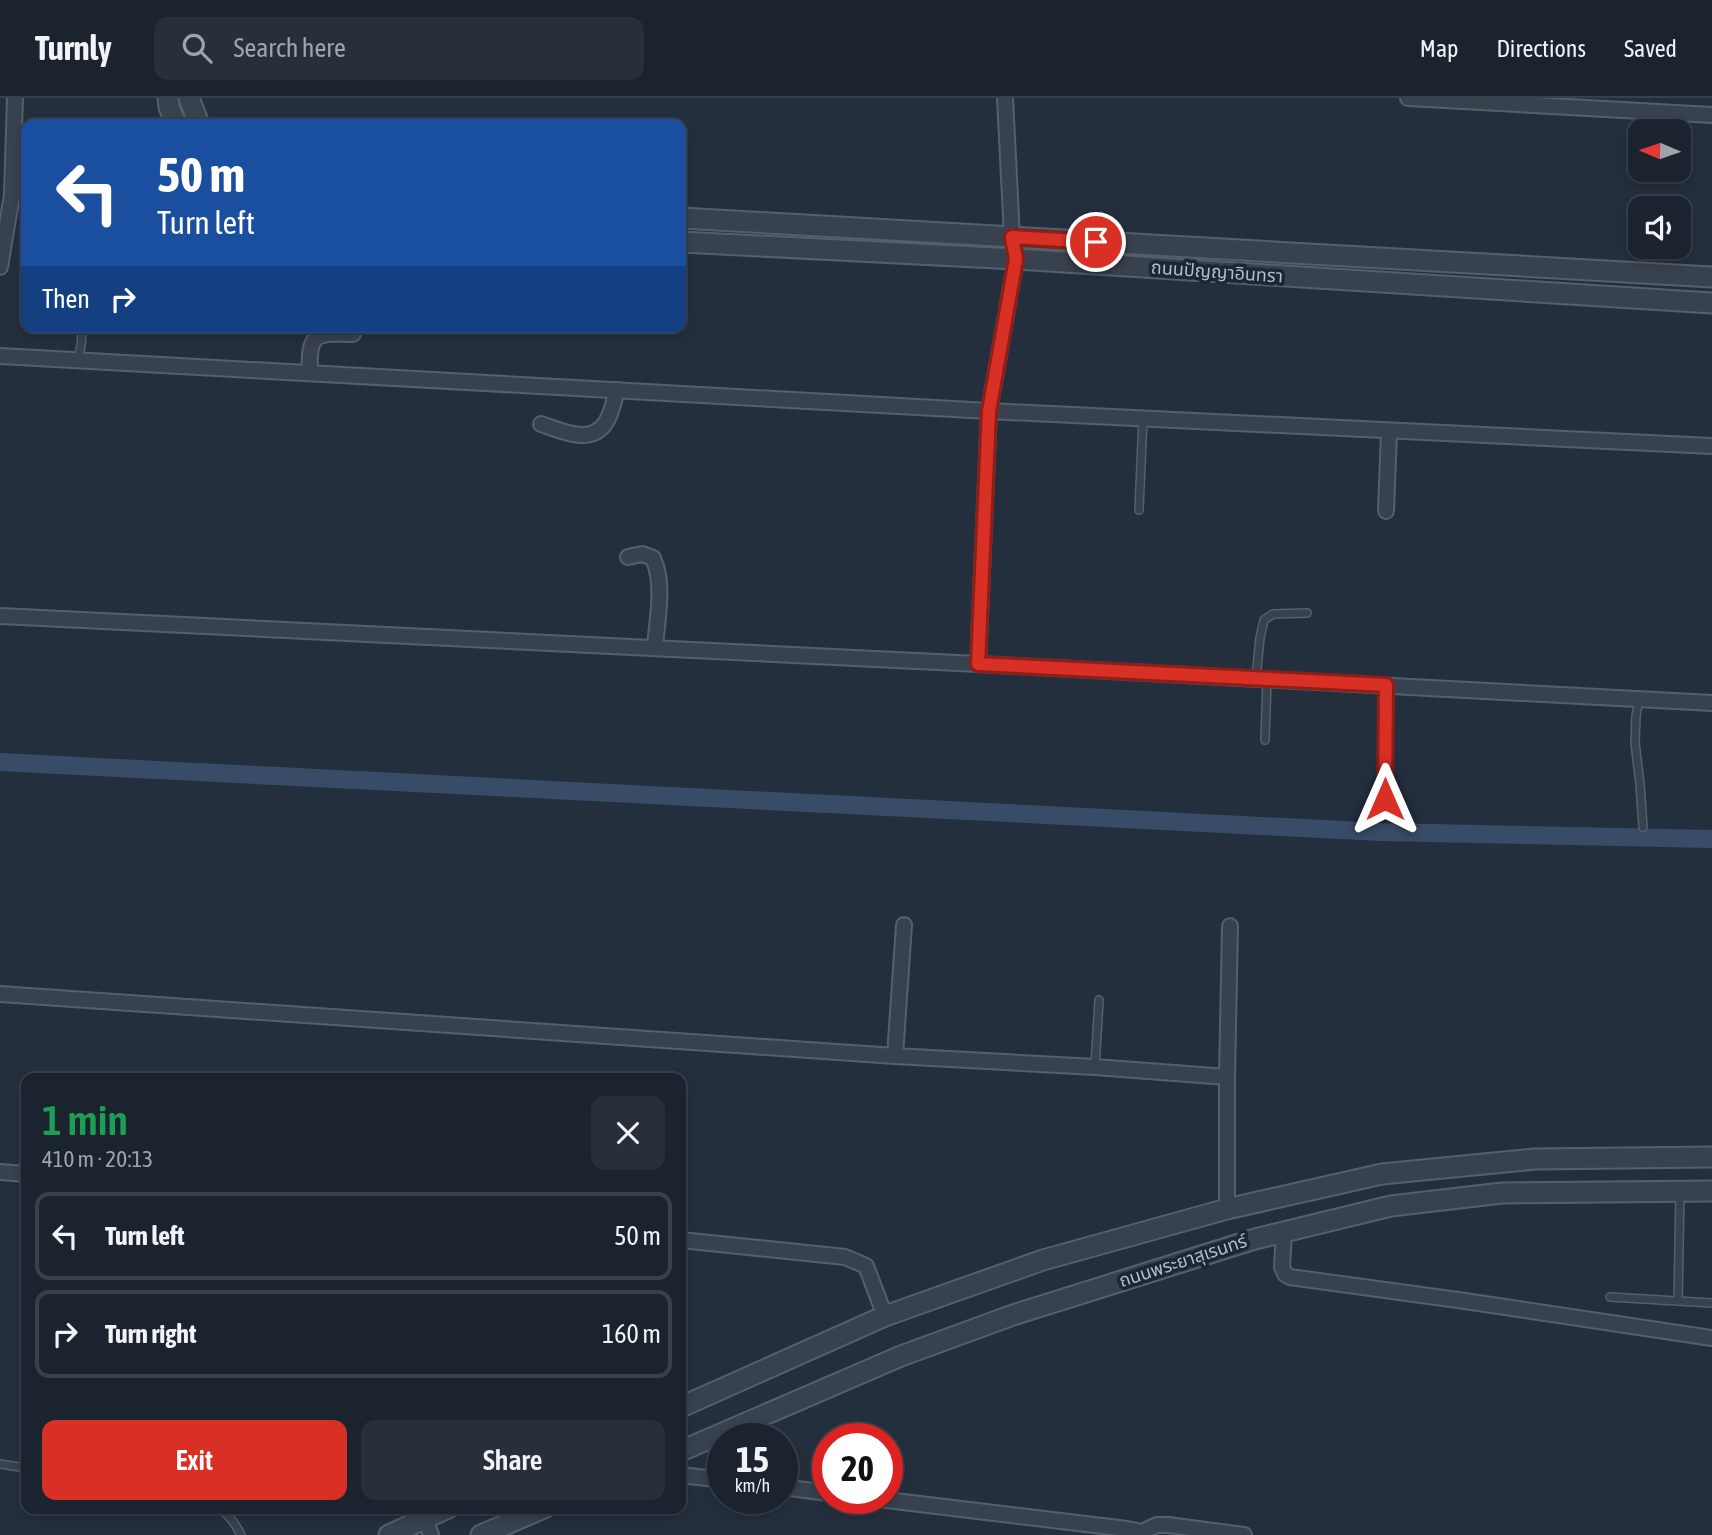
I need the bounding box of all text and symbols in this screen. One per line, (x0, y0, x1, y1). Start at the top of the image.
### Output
search box (154, 17, 644, 80)
text: Turnly (35, 29, 112, 67)
icon: search (178, 29, 216, 67)
text: Search here (234, 33, 346, 63)
text: Map (1420, 35, 1458, 62)
text: Directions (1496, 35, 1586, 62)
text: Saved (1624, 35, 1677, 62)
north arrow (1628, 119, 1690, 182)
map controls (1628, 119, 1691, 259)
text: 50 m (157, 146, 245, 202)
icon: left (42, 147, 133, 238)
button: sound (1628, 196, 1691, 259)
text: Turn left (157, 204, 255, 241)
pin (1066, 212, 1126, 272)
icon: arrive (1077, 223, 1115, 261)
street label: ถนนปัญญาอินทรา (1150, 256, 1284, 287)
icon: right (104, 280, 142, 318)
text: Then (42, 284, 90, 314)
position arrow (1348, 762, 1422, 836)
text: 1 min (42, 1096, 128, 1144)
button: close (591, 1096, 665, 1170)
text: 410 m · 20:13 (42, 1146, 153, 1172)
icon: left (46, 1217, 84, 1255)
text: Turn left (105, 1221, 185, 1251)
text: 50 m (614, 1221, 661, 1251)
street label: ถนนพระยาสุเรนทร์ (1116, 1230, 1251, 1292)
icon: right (46, 1315, 84, 1353)
text: Turn right (105, 1319, 196, 1349)
text: 160 m (602, 1319, 661, 1349)
button: Exit (42, 1420, 347, 1500)
button: Share (361, 1420, 665, 1500)
speed limit sign: 20 (812, 1423, 903, 1514)
text: 15 (736, 1439, 769, 1479)
text: km/h (735, 1475, 770, 1496)

